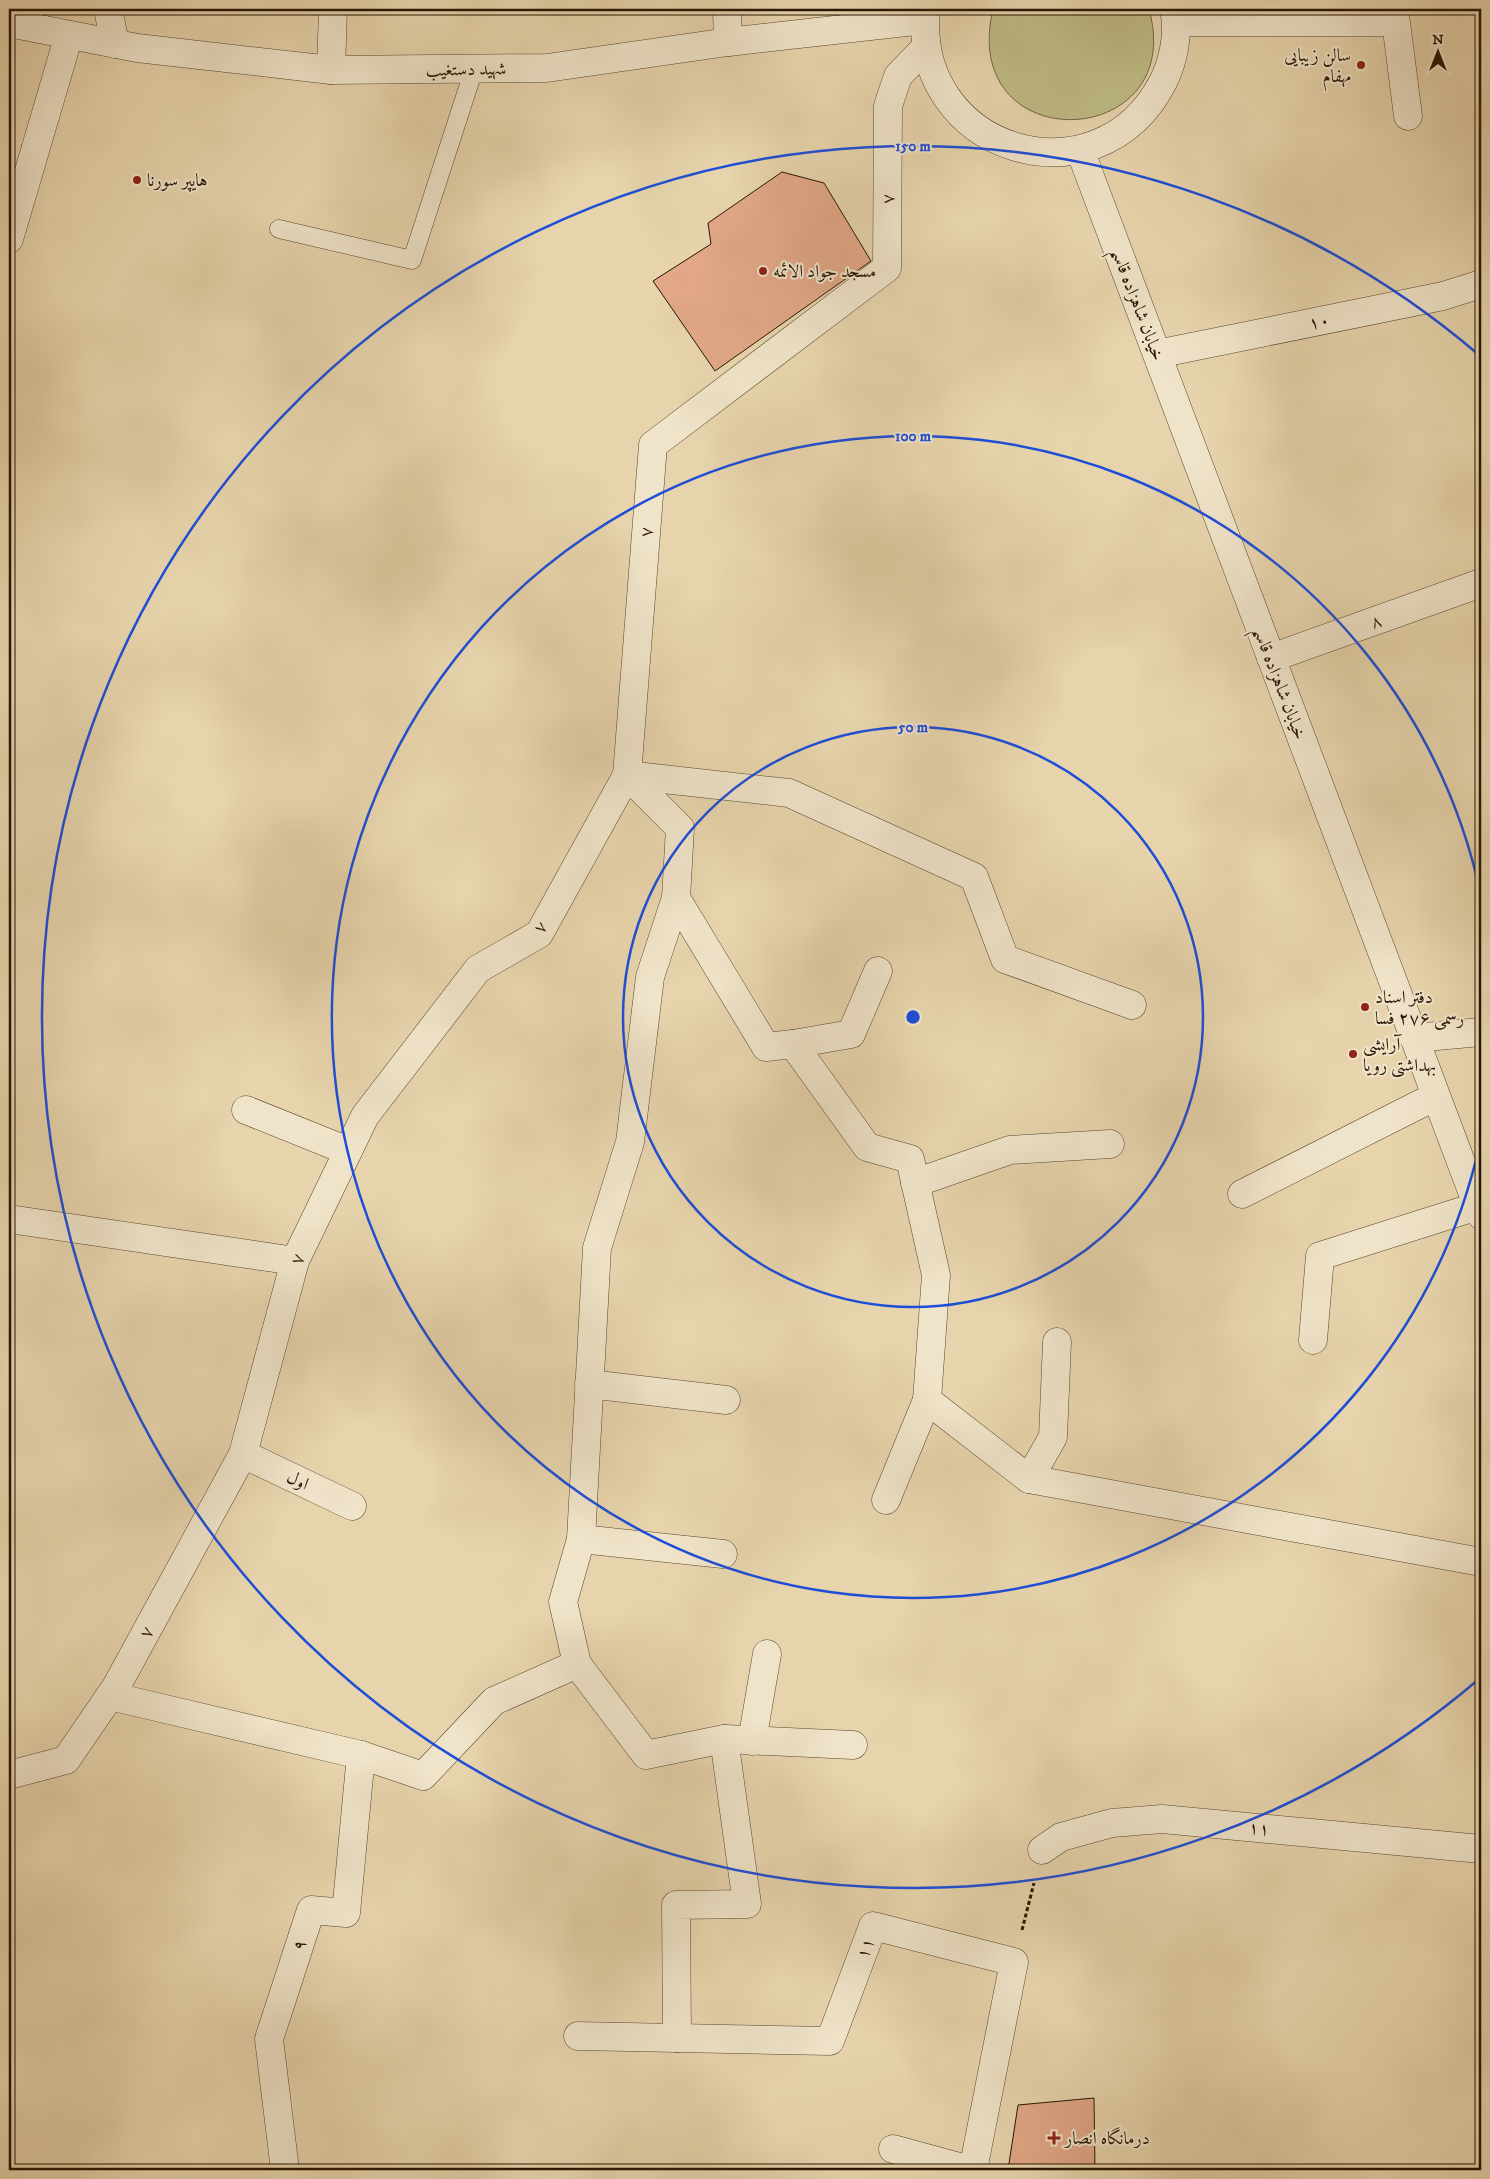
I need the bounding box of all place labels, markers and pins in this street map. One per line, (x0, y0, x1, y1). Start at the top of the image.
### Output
place label: سالن زیبایی مهفام (1284, 45, 1351, 92)
marker: سالن زیبایی مهفام (1355, 59, 1367, 71)
place label: هایپر سورنا (147, 170, 208, 192)
marker: هایپر سورنا (131, 174, 143, 186)
place label: مسجد جواد الائمه (773, 261, 876, 283)
marker: مسجد جواد الائمه (757, 265, 769, 277)
place label: دفتر اسناد رسمی ۲۷۶ فسا (1375, 987, 1464, 1030)
marker: دفتر اسناد رسمی ۲۷۶ فسا (1359, 1001, 1371, 1013)
centre of rings (904, 1008, 922, 1026)
place label: آرایشی بهداشتی رویا (1363, 1034, 1436, 1078)
marker: آرایشی بهداشتی رویا (1347, 1048, 1359, 1060)
place label: درمانگاه انصار (1063, 2126, 1150, 2150)
marker: درمانگاه انصار (1047, 2131, 1061, 2145)

